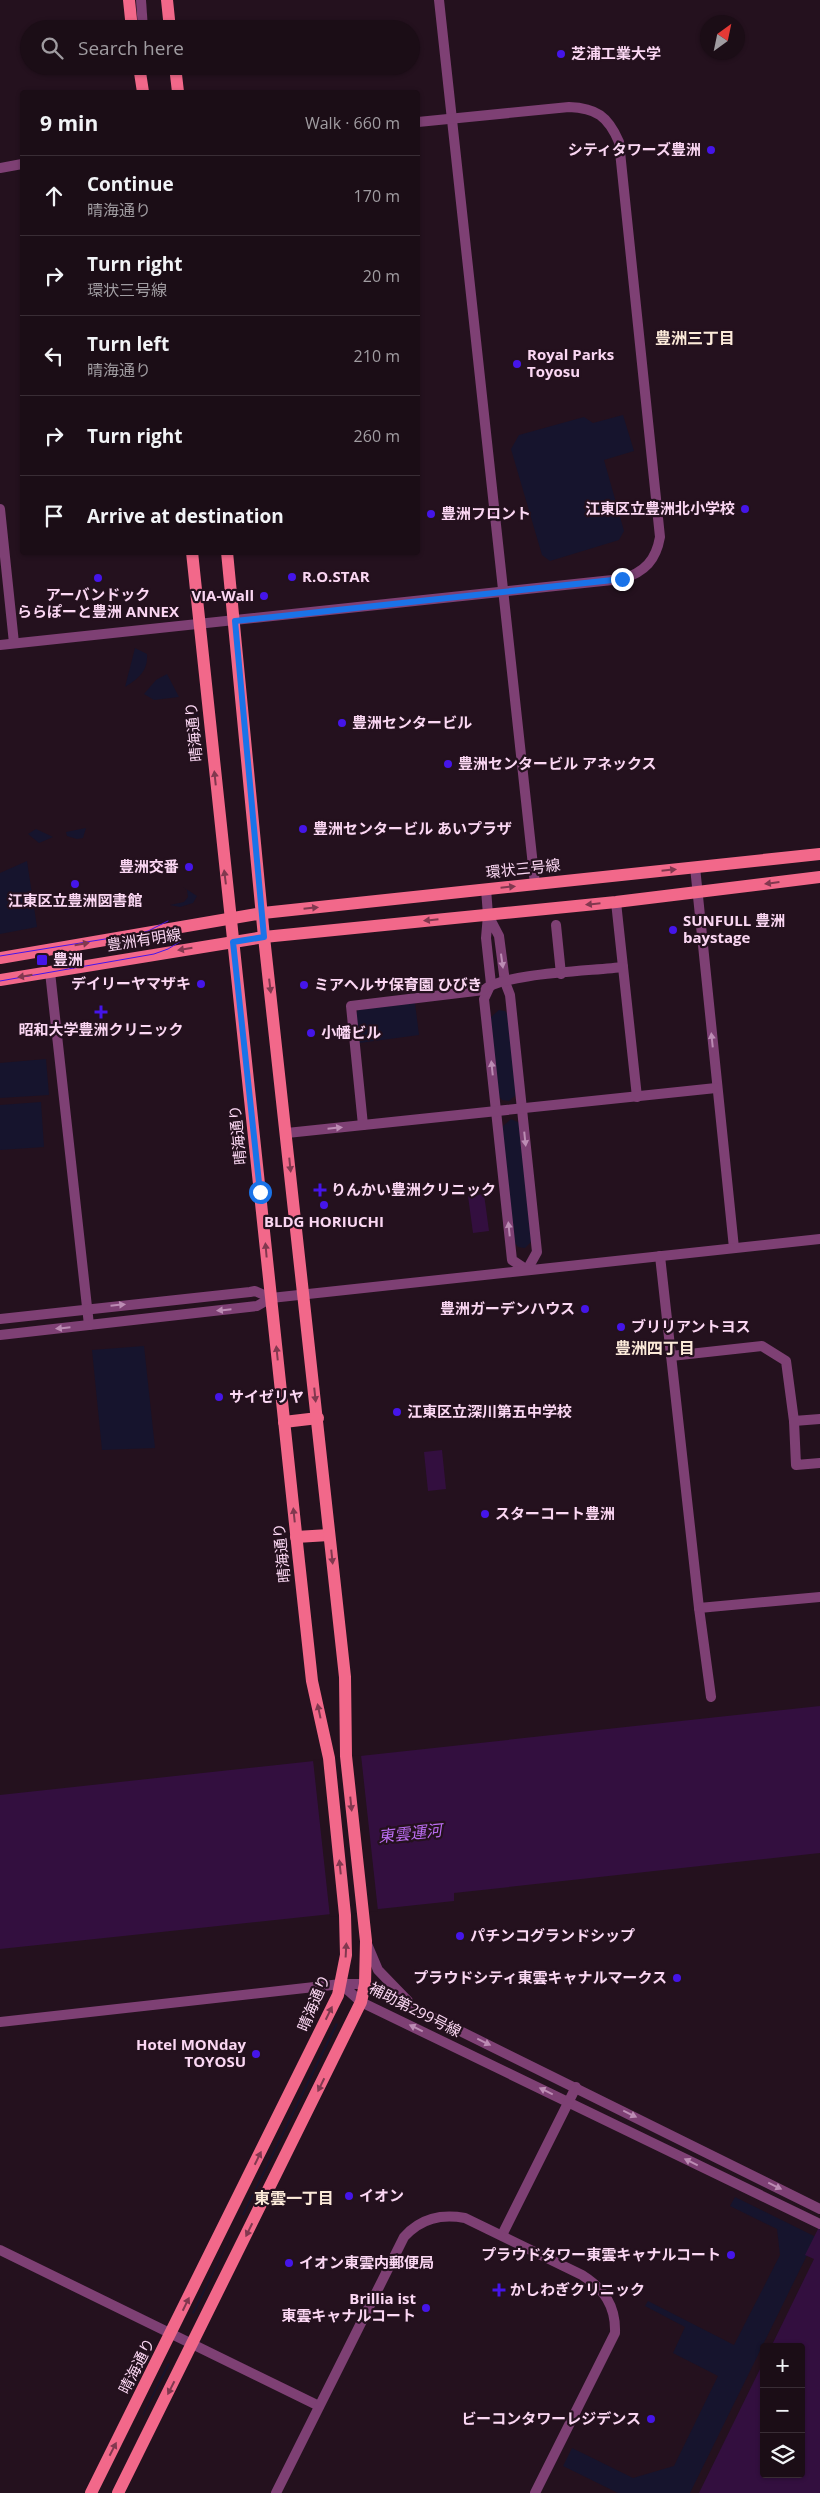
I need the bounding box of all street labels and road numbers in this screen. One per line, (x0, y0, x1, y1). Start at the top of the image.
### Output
street label: 晴海通り (180, 701, 206, 763)
street label: 環状三号線 (485, 854, 561, 882)
street label: 豊洲有明線 (105, 923, 182, 955)
street label: 晴海通り (224, 1104, 250, 1166)
street label: 晴海通り (268, 1522, 294, 1584)
street label: 晴海通り (292, 1971, 334, 2034)
street label: 補助第299号線 (366, 1977, 465, 2041)
street label: 晴海通り (114, 2334, 159, 2397)

